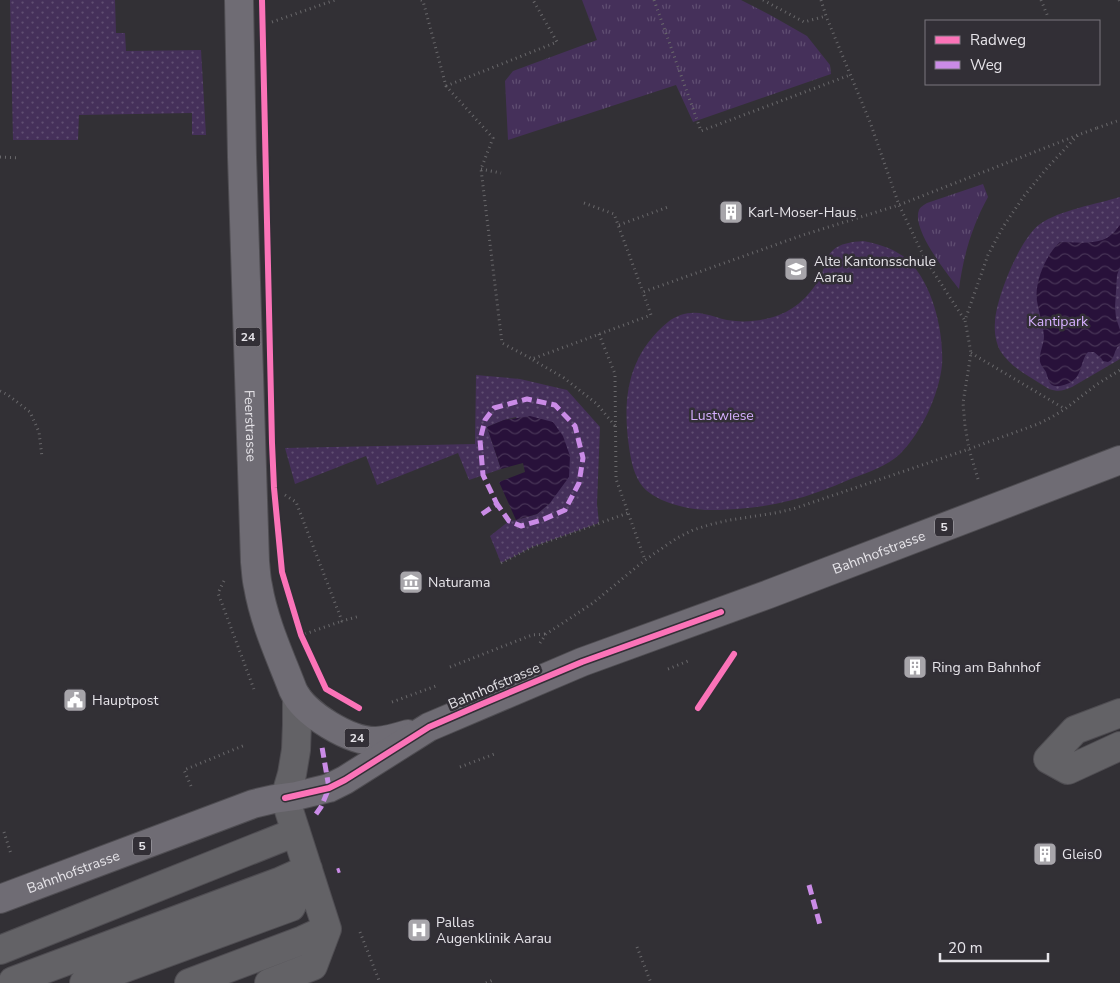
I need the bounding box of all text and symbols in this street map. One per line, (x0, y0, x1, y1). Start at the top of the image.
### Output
legend (925, 20, 1100, 85)
text: Radweg (970, 30, 1026, 50)
text: Weg (970, 55, 1002, 75)
building icon: Karl-Moser-Haus (718, 199, 744, 225)
place label: Karl-Moser-Haus (748, 203, 857, 222)
place label: Alte Kantonsschule Aarau (814, 252, 936, 287)
school or university icon: Alte Kantonsschule Aarau (783, 256, 809, 282)
park label: Kantipark (1028, 312, 1089, 331)
road number: 24 (236, 328, 260, 347)
street label: Feerstrasse (240, 389, 261, 462)
park label: Lustwiese (690, 406, 754, 425)
road number: 5 (935, 518, 953, 536)
street label: Bahnhofstrasse (830, 526, 928, 578)
museum icon: Naturama (398, 569, 424, 595)
place label: Naturama (428, 573, 490, 592)
building icon: Ring am Bahnhof (902, 654, 928, 680)
street label: Bahnhofstrasse (445, 658, 543, 714)
place label: Ring am Bahnhof (932, 658, 1041, 677)
public building icon: Hauptpost (62, 687, 88, 713)
place label: Hauptpost (92, 691, 159, 710)
road number: 24 (344, 728, 370, 748)
road number: 5 (133, 836, 151, 856)
building icon: Gleis0 (1032, 841, 1058, 867)
street label: Bahnhofstrasse (24, 845, 122, 898)
place label: Gleis0 (1062, 845, 1102, 864)
place label: Pallas Augenklinik Aarau (436, 913, 552, 948)
hospital icon: Pallas Augenklinik Aarau (406, 917, 432, 943)
scale bar (940, 930, 1048, 962)
text: 20 m (948, 938, 983, 958)

